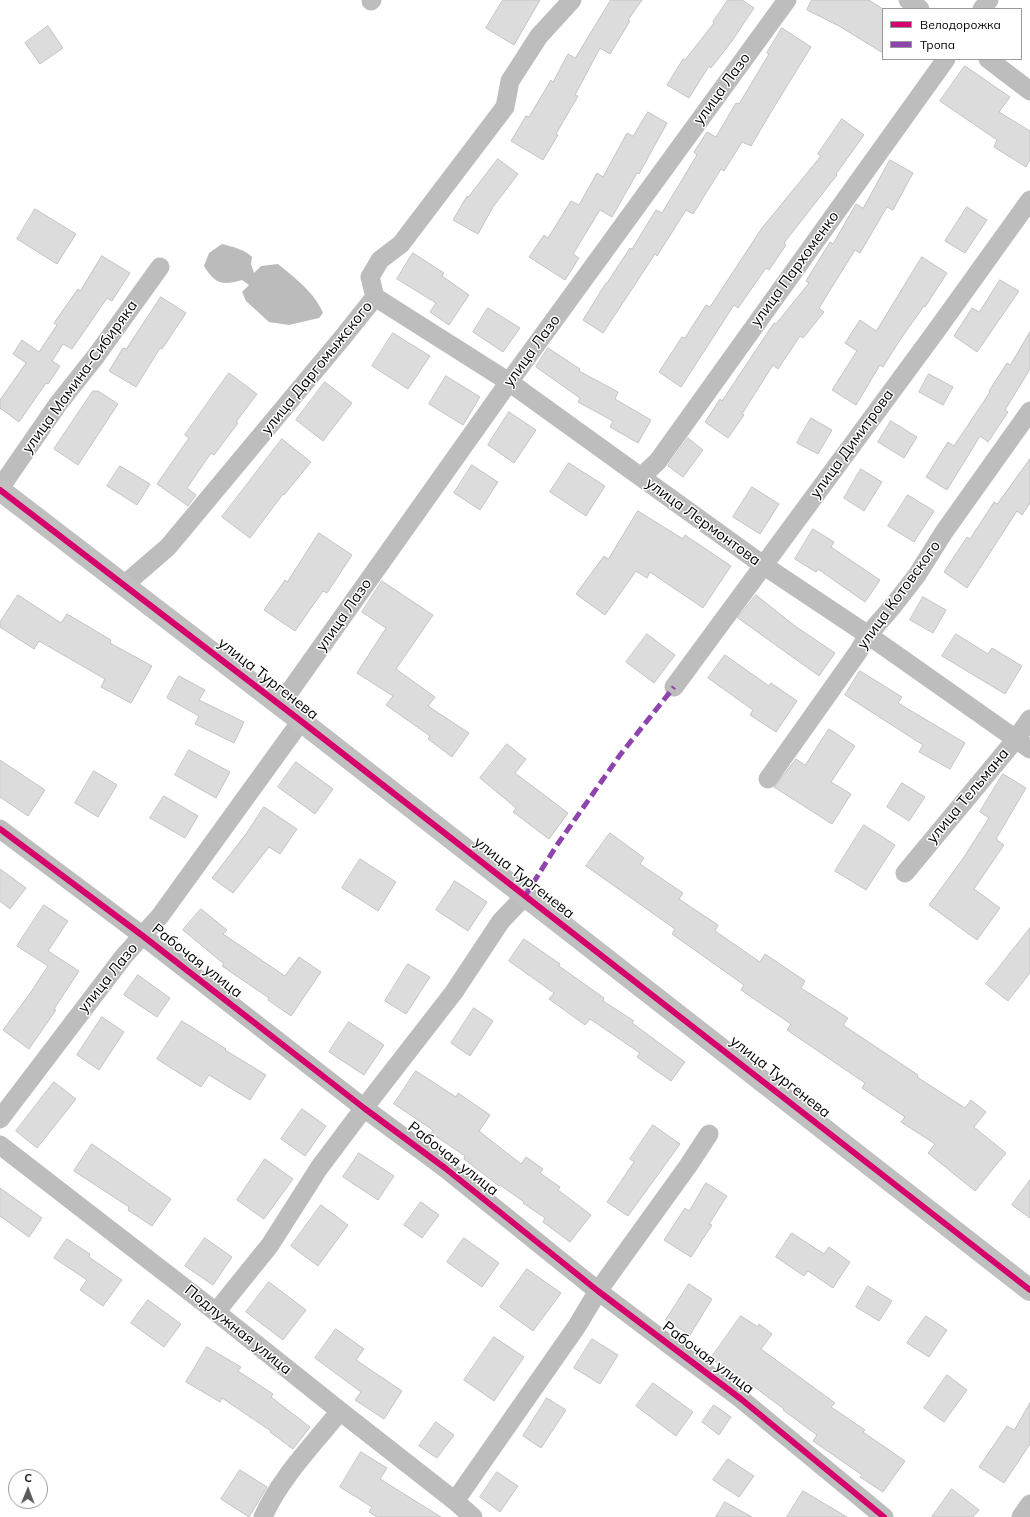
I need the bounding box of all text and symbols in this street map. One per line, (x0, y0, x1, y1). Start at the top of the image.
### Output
legend (882, 8, 1022, 60)
text: Велодорожка (920, 17, 1001, 32)
text: Тропа (920, 37, 955, 52)
street label: улица Лазо (690, 50, 754, 128)
street label: улица Пархоменко (747, 208, 843, 330)
street label: улица Мамина-Сибиряка (18, 297, 142, 457)
street label: улица Даргомыжского (258, 298, 376, 438)
street label: улица Лазо (500, 312, 564, 390)
street label: улица Димитрова (807, 386, 897, 502)
street label: улица Лермонтова (642, 474, 764, 570)
street label: улица Котовского (854, 537, 944, 653)
street label: улица Лазо (312, 575, 376, 655)
street label: улица Тургенева (214, 634, 322, 724)
street label: улица Тельмана (923, 745, 1013, 847)
street label: улица Тургенева (470, 833, 578, 923)
street label: Рабочая улица (148, 920, 246, 1002)
street label: улица Лазо (74, 939, 142, 1017)
street label: улица Тургенева (726, 1032, 834, 1122)
street label: Рабочая улица (404, 1118, 502, 1200)
street label: Подлужная улица (181, 1281, 295, 1379)
street label: Рабочая улица (659, 1318, 757, 1398)
north arrow (8, 1469, 48, 1509)
text: С (24, 1471, 32, 1485)

